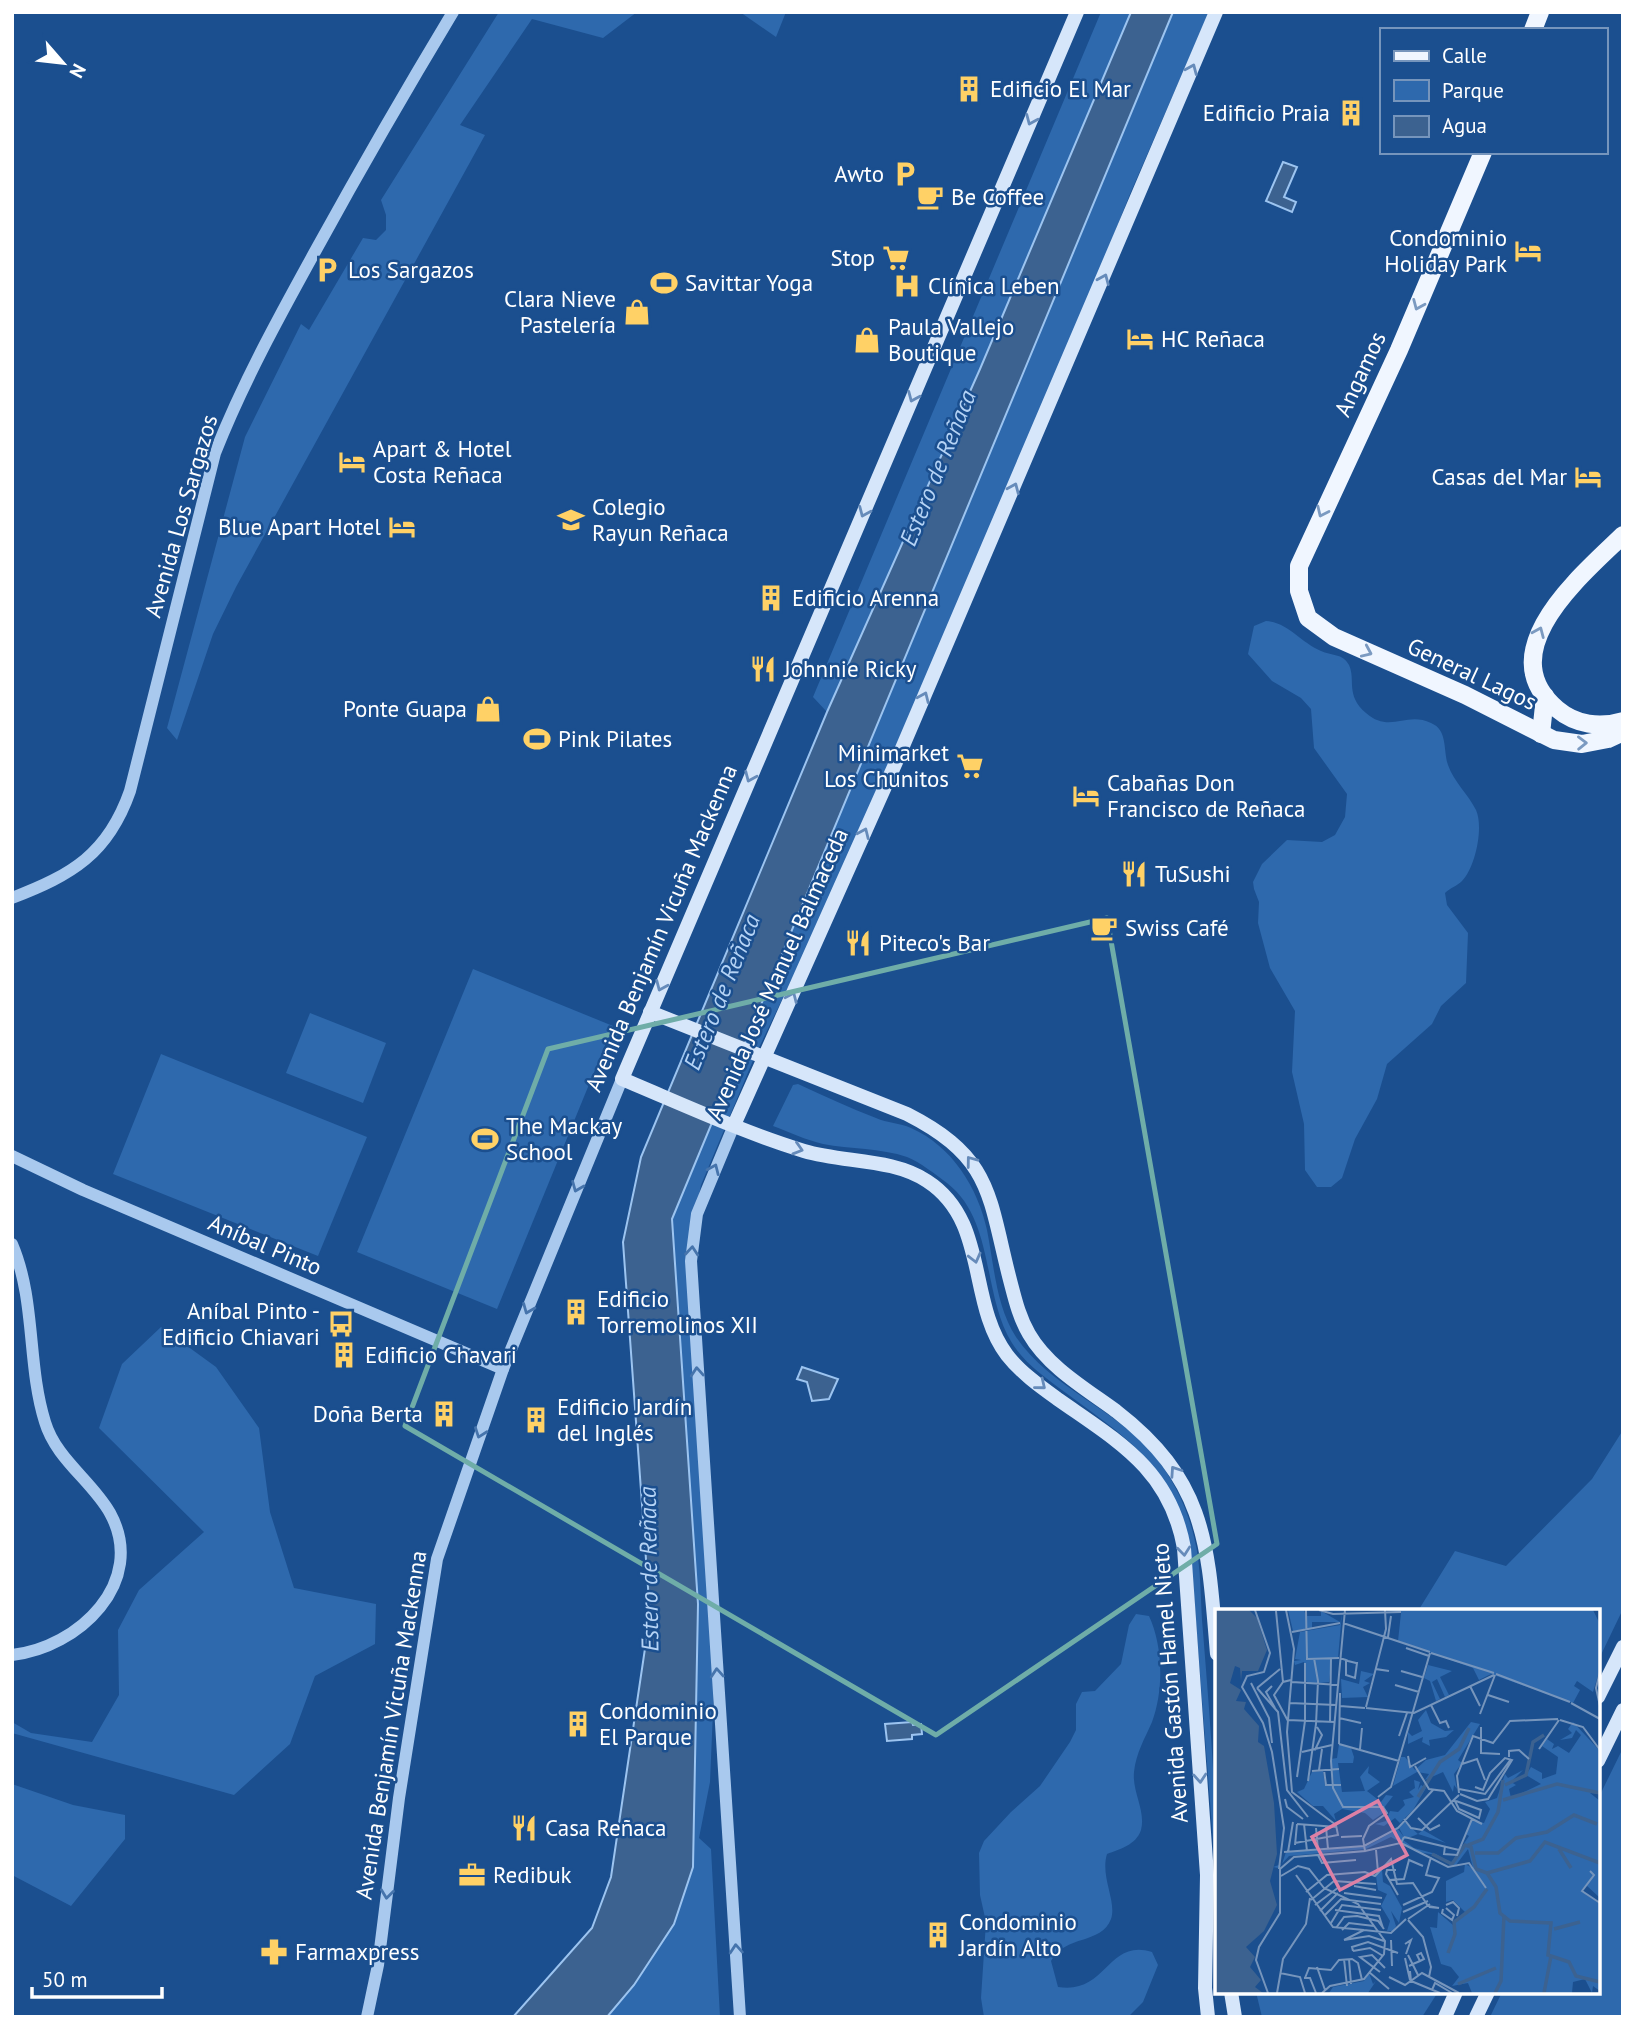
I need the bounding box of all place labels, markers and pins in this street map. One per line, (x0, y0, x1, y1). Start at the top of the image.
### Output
building icon: Edificio El Mar (954, 74, 984, 104)
place label: Edificio El Mar (990, 74, 1131, 103)
place label: Edificio Praia (1203, 98, 1330, 127)
building icon: Edificio Praia (1336, 98, 1366, 128)
place label: Awto (834, 159, 884, 188)
parking icon: Awto (890, 159, 920, 189)
cafe icon: Be Coffee (915, 182, 945, 212)
place label: Be Coffee (951, 182, 1044, 211)
place label: Condominio Holiday Park (1384, 223, 1507, 278)
hotel icon: Condominio Holiday Park (1513, 236, 1543, 266)
place label: Stop (830, 243, 875, 272)
supermarket icon: Stop (881, 243, 911, 273)
parking icon: Los Sargazos (312, 255, 342, 285)
place label: Los Sargazos (348, 255, 474, 284)
sports icon: Savittar Yoga (649, 268, 679, 298)
place label: Savittar Yoga (685, 268, 813, 297)
hospital icon: Clínica Leben (892, 271, 922, 301)
place label: Clínica Leben (928, 271, 1060, 300)
place label: Clara Nieve Pastelería (504, 284, 616, 339)
shop icon: Clara Nieve Pastelería (622, 297, 652, 327)
place label: Paula Vallejo Boutique (888, 312, 1014, 367)
hotel icon: HC Reñaca (1125, 324, 1155, 354)
place label: HC Reñaca (1161, 324, 1265, 353)
shop icon: Paula Vallejo Boutique (852, 325, 882, 355)
place label: Apart & Hotel Costa Reñaca (373, 434, 512, 489)
hotel icon: Apart & Hotel Costa Reñaca (337, 447, 367, 477)
place label: Casas del Mar (1432, 462, 1567, 491)
hotel icon: Casas del Mar (1573, 462, 1603, 492)
place label: Colegio Rayun Reñaca (592, 492, 729, 547)
school or university icon: Colegio Rayun Reñaca (556, 505, 586, 535)
place label: Blue Apart Hotel (218, 512, 381, 541)
hotel icon: Blue Apart Hotel (387, 512, 417, 542)
building icon: Edificio Arenna (756, 583, 786, 613)
place label: Edificio Arenna (792, 583, 939, 612)
restaurant icon: Johnnie Ricky (748, 654, 778, 684)
place label: Johnnie Ricky (783, 654, 917, 683)
place label: Ponte Guapa (343, 694, 467, 723)
shop icon: Ponte Guapa (473, 694, 503, 724)
sports icon: Pink Pilates (522, 724, 552, 754)
place label: Pink Pilates (558, 724, 672, 753)
place label: Minimarket Los Chunitos (824, 738, 949, 793)
supermarket icon: Minimarket Los Chunitos (955, 751, 985, 781)
place label: Cabañas Don Francisco de Reñaca (1107, 768, 1305, 823)
hotel icon: Cabañas Don Francisco de Reñaca (1071, 781, 1101, 811)
restaurant icon: TuSushi (1119, 859, 1149, 889)
place label: TuSushi (1155, 859, 1231, 888)
cafe icon: Swiss Café (1089, 913, 1119, 943)
place label: Swiss Café (1125, 913, 1229, 942)
restaurant icon: Piteco's Bar (843, 928, 873, 958)
place label: Piteco's Bar (879, 928, 990, 957)
place label: The Mackay School (506, 1111, 623, 1166)
sports icon: The Mackay School (470, 1124, 500, 1154)
place label: Edificio Torremolinos XII (597, 1284, 758, 1339)
place label: Aníbal Pinto - Edificio Chiavari (162, 1296, 320, 1351)
building icon: Edificio Torremolinos XII (561, 1297, 591, 1327)
bus stop icon: Aníbal Pinto - Edificio Chiavari (326, 1309, 356, 1339)
building icon: Edificio Chavari (329, 1340, 359, 1370)
place label: Edificio Chavari (365, 1340, 517, 1369)
place label: Edificio Jardín del Inglés (557, 1392, 692, 1447)
place label: Doña Berta (313, 1399, 423, 1428)
building icon: Doña Berta (429, 1399, 459, 1429)
building icon: Edificio Jardín del Inglés (521, 1405, 551, 1435)
place label: Condominio El Parque (599, 1696, 717, 1751)
building icon: Condominio El Parque (563, 1709, 593, 1739)
restaurant icon: Casa Reñaca (509, 1813, 539, 1843)
place label: Casa Reñaca (545, 1813, 666, 1842)
office icon: Redibuk (457, 1860, 487, 1890)
place label: Redibuk (493, 1860, 572, 1889)
place label: Condominio Jardín Alto (958, 1907, 1077, 1962)
building icon: Condominio Jardín Alto (923, 1920, 953, 1950)
pharmacy icon: Farmaxpress (259, 1937, 289, 1967)
place label: Farmaxpress (295, 1937, 419, 1966)

